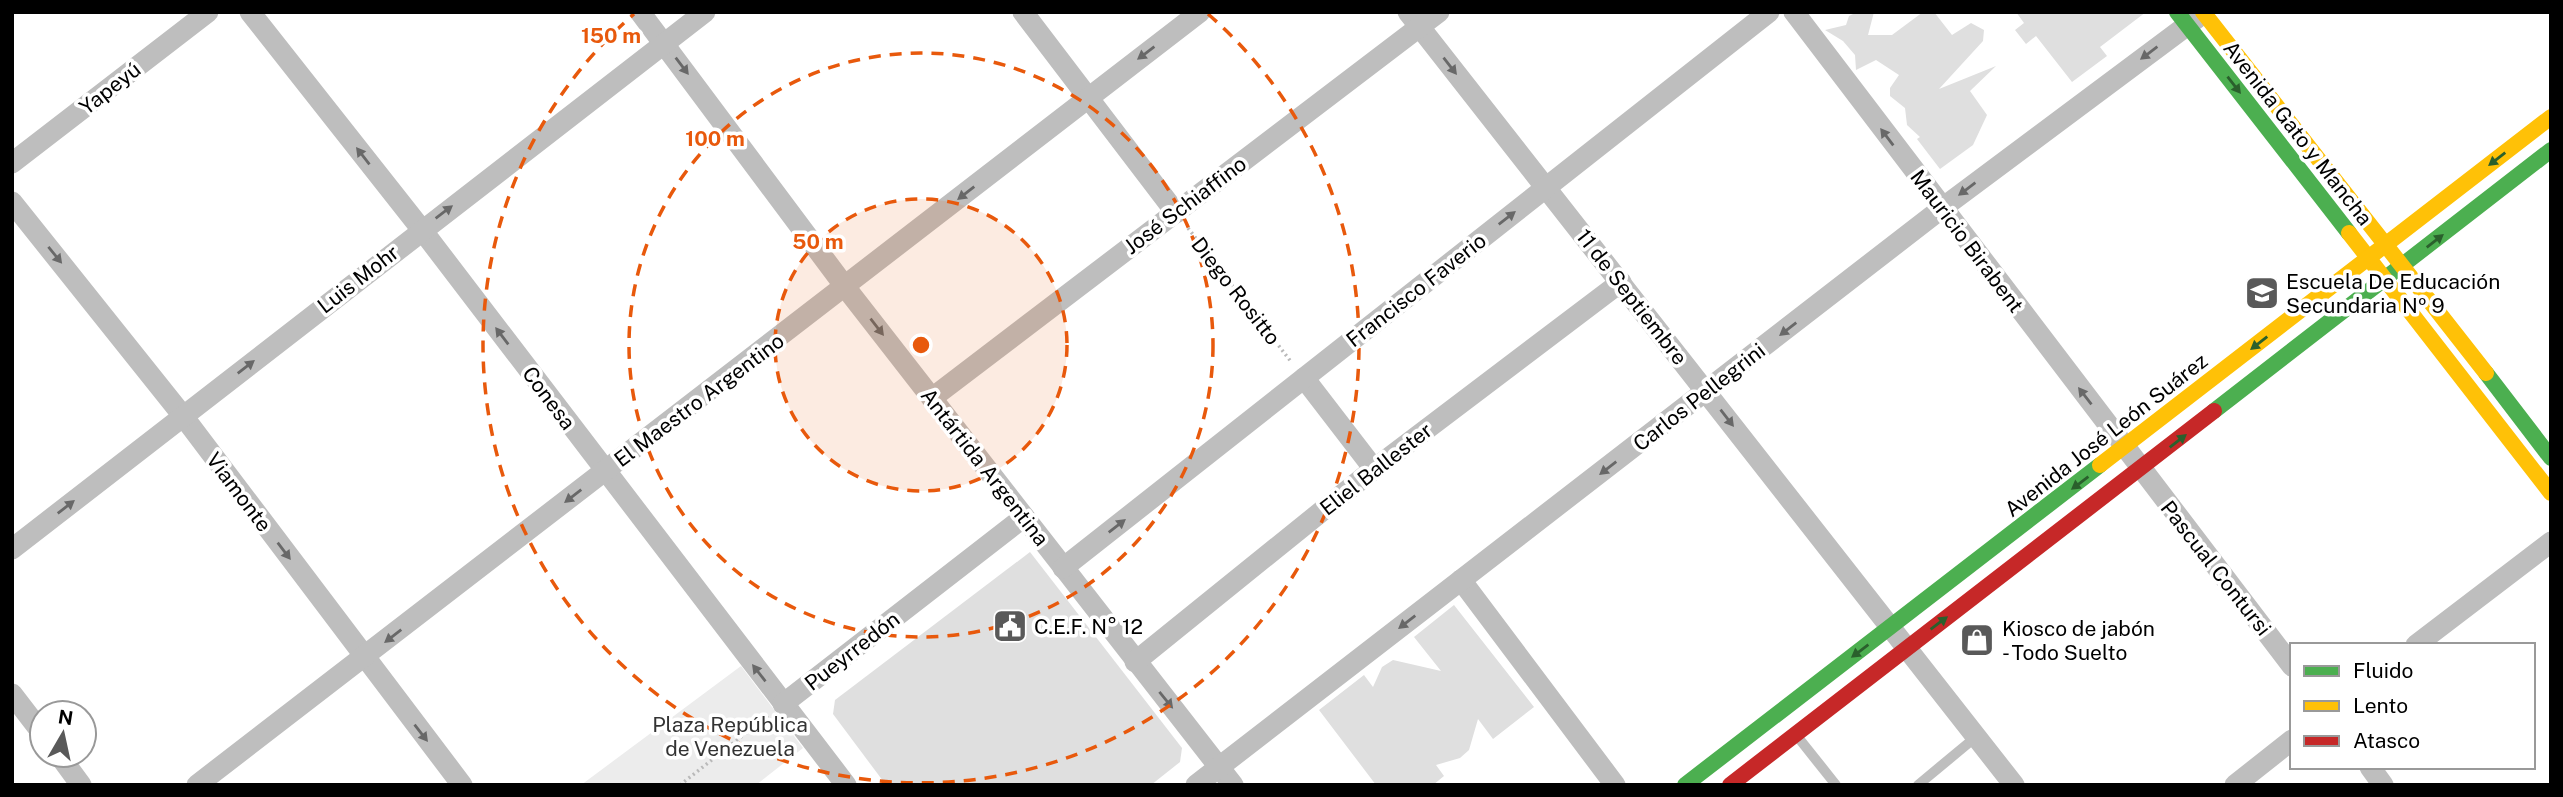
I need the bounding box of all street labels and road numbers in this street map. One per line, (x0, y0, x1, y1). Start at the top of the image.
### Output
street label: Avenida Gato y Mancha (2218, 36, 2378, 230)
street label: Yapeyú (74, 56, 146, 120)
street label: José Schiaffino (1119, 151, 1251, 259)
street label: Mauricio Birabent (1905, 165, 2029, 317)
street label: 11 de Septiembre (1571, 224, 1693, 370)
street label: Francisco Faverio (1341, 228, 1491, 352)
street label: Diego Rositto (1186, 232, 1286, 350)
street label: Luis Mohr (312, 240, 404, 318)
street label: El Maestro Argentino (609, 328, 789, 472)
street label: Carlos Pellegrini (1628, 338, 1770, 456)
street label: Avenida José León Suárez (2000, 348, 2212, 522)
street label: Conesa (517, 362, 581, 434)
street label: Antártida Argentina (916, 383, 1054, 551)
street label: Eliel Ballester (1315, 417, 1437, 521)
street label: Viamonte (201, 448, 277, 536)
street label: Pascual Contursi (2156, 496, 2276, 640)
street label: Pueyrredón (800, 606, 904, 696)

